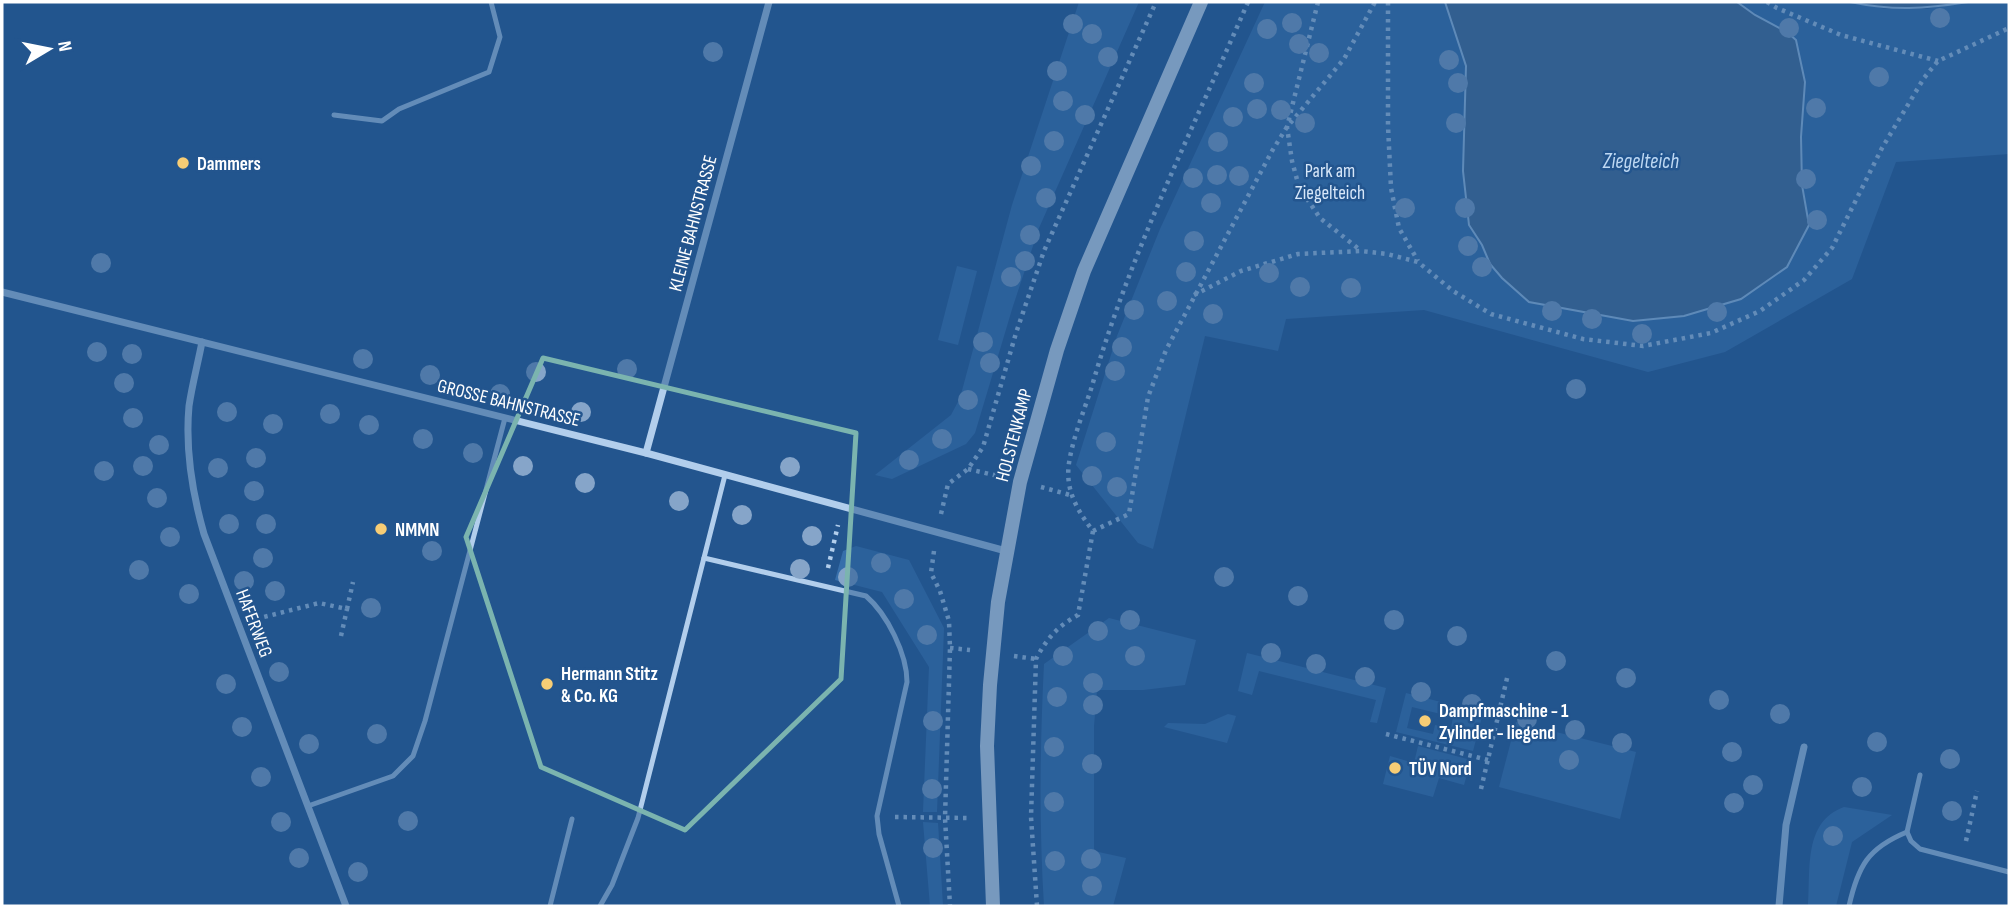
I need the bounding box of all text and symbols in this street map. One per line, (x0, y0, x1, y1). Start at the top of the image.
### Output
north arrow (14, 14, 84, 84)
text: N (52, 39, 76, 53)
water label: Ziegelteich (1602, 149, 1679, 174)
place label: Dammers (197, 153, 261, 176)
street label: KLEINE BAHNSTRASSE (664, 153, 723, 294)
marker: Dammers (175, 155, 191, 171)
park label: Park am Ziegelteich (1295, 160, 1365, 205)
street label: GROSSE BAHNSTRASSE (435, 375, 582, 432)
street label: HOLSTENKAMP (991, 386, 1038, 484)
place label: NMMN (395, 519, 439, 542)
marker: NMMN (373, 521, 389, 537)
street label: HAFERWEG (230, 586, 277, 661)
place label: Hermann Stitz & Co. KG (561, 663, 658, 708)
marker: Hermann Stitz & Co. KG (539, 676, 555, 692)
place label: Dampfmaschine - 1 Zylinder - liegend (1439, 700, 1569, 745)
marker: Dampfmaschine - 1 Zylinder - liegend (1417, 713, 1433, 729)
place label: TÜV Nord (1409, 758, 1472, 781)
marker: TÜV Nord (1387, 760, 1403, 776)

